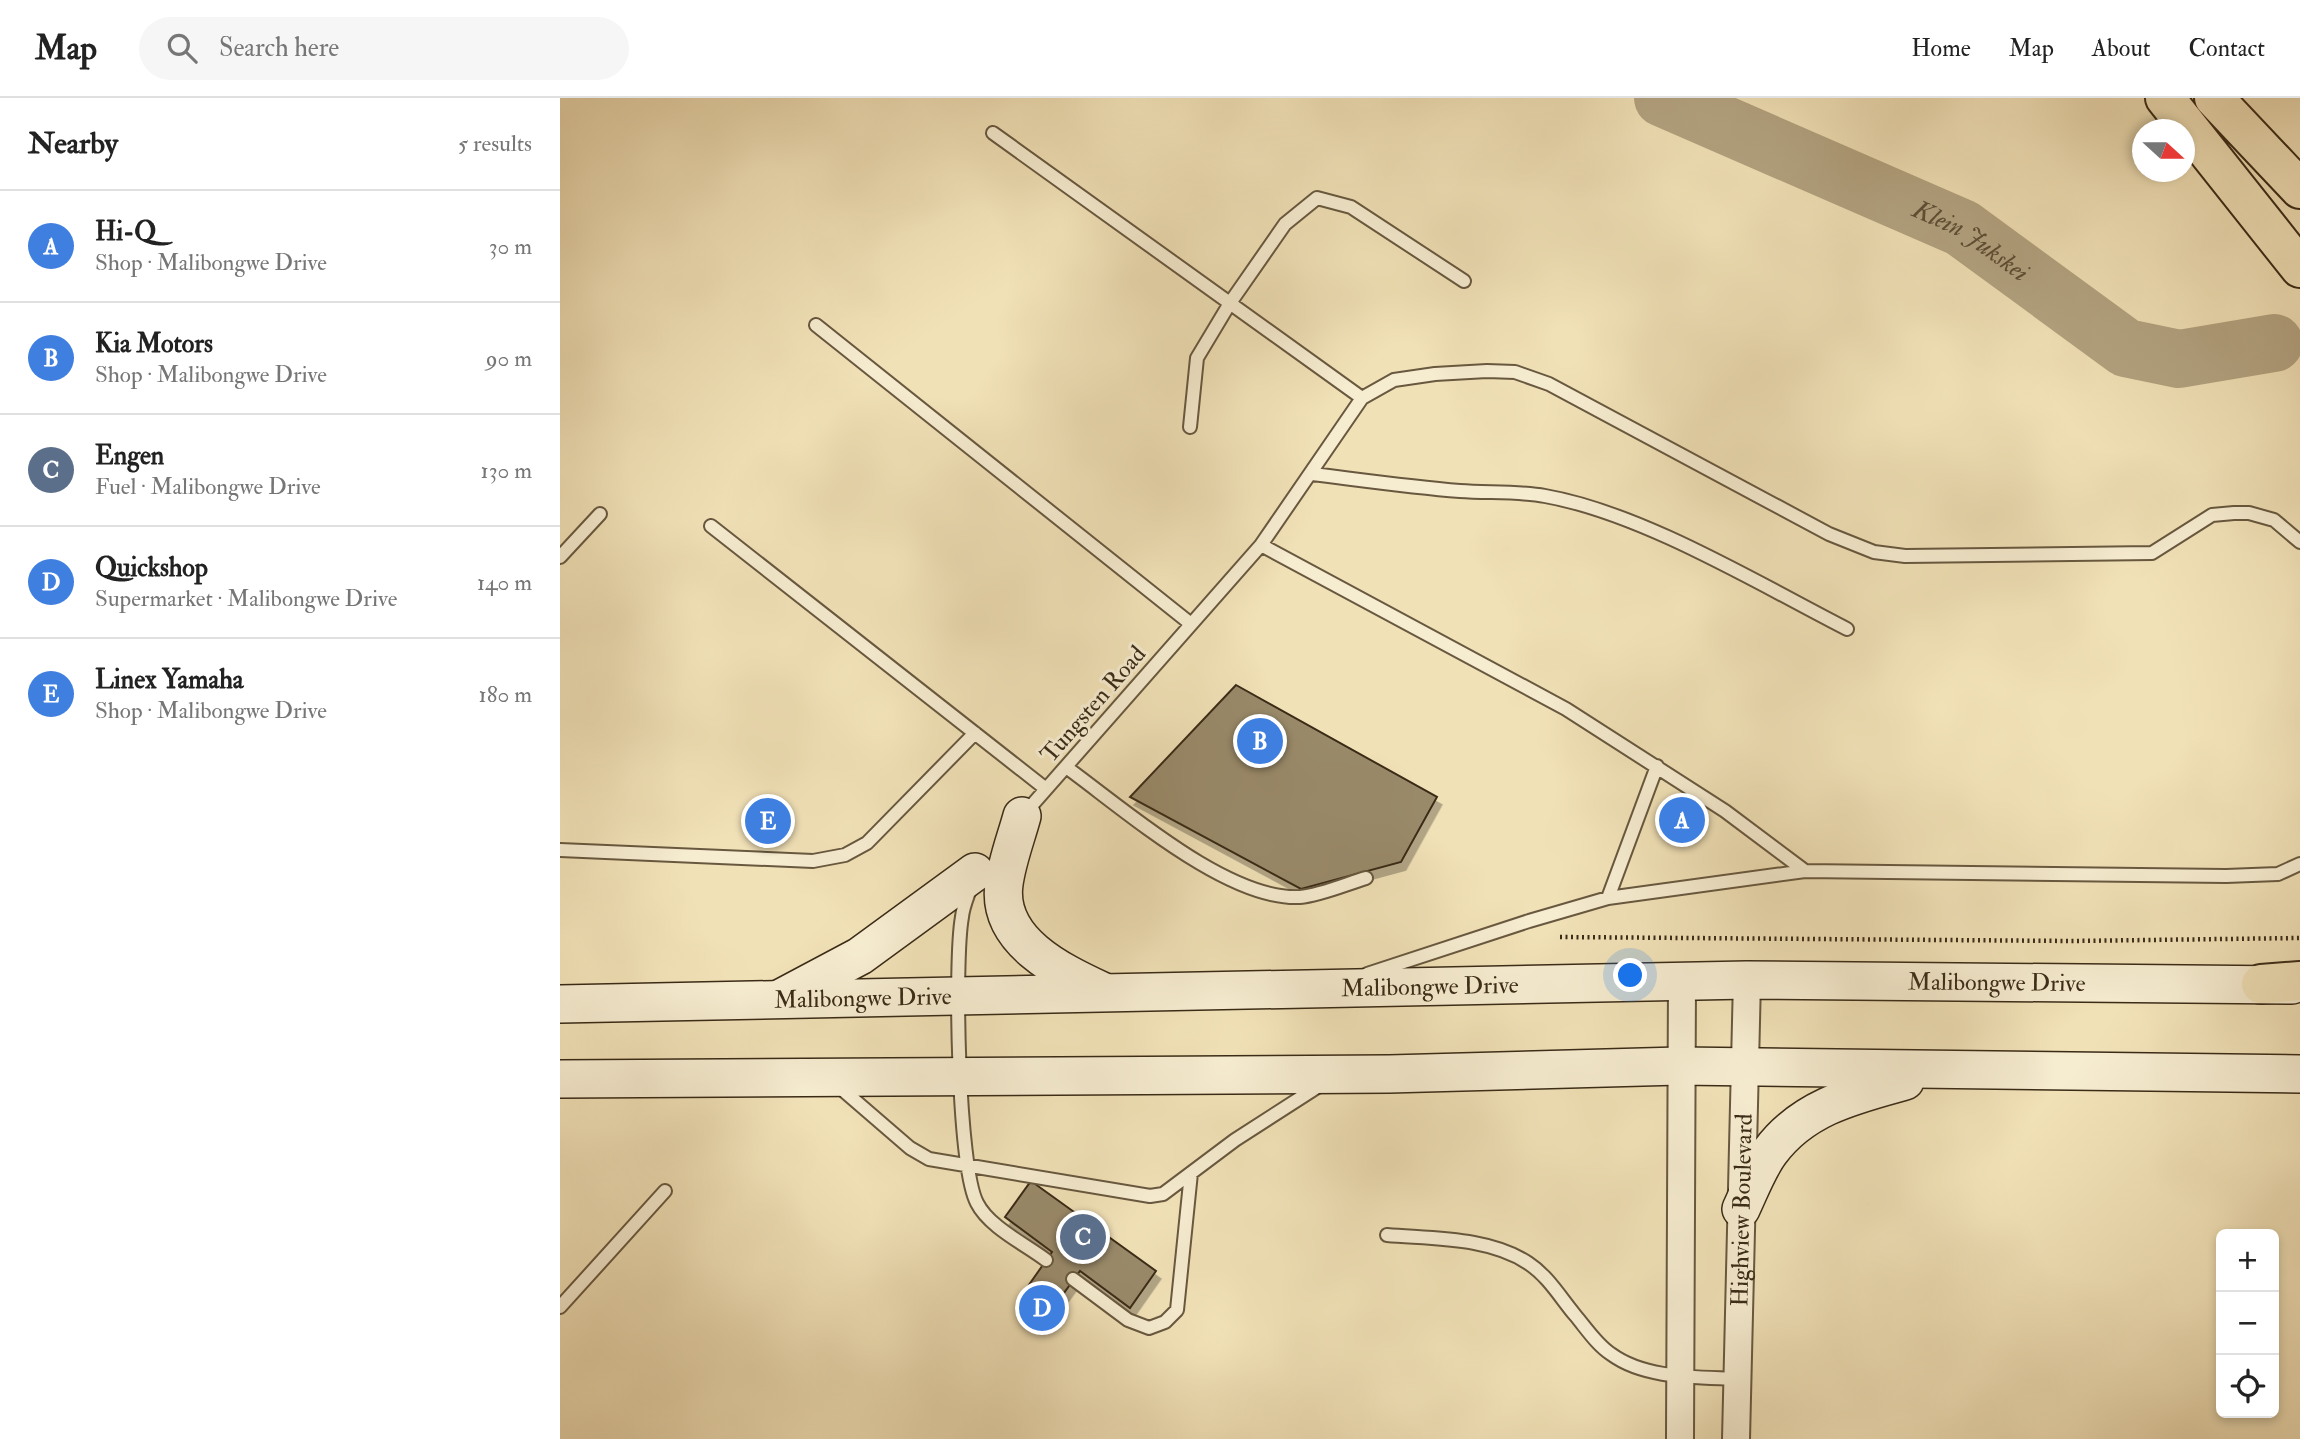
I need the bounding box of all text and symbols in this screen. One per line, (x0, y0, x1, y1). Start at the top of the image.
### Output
search box (139, 17, 629, 80)
text: Map (35, 28, 97, 69)
icon: search (163, 29, 201, 67)
text: Search here (219, 32, 339, 64)
text: Home (1911, 33, 1971, 64)
text: Map (2009, 33, 2054, 64)
text: About (2092, 33, 2151, 64)
text: Contact (2189, 33, 2265, 64)
north arrow (2132, 119, 2195, 182)
text: Nearby (28, 125, 118, 162)
text: 5 results (458, 129, 532, 158)
water label: Klein Jukskei (1906, 193, 2035, 289)
text: Hi-Q (95, 216, 156, 248)
text: A (44, 232, 58, 261)
text: 30 m (489, 232, 532, 261)
text: Shop · Malibongwe Drive (95, 248, 327, 277)
text: Kia Motors (95, 328, 213, 360)
text: B (43, 344, 59, 373)
text: 90 m (486, 344, 532, 373)
text: Shop · Malibongwe Drive (95, 360, 327, 389)
text: Engen (95, 440, 164, 472)
text: C (43, 456, 59, 485)
text: 130 m (480, 456, 532, 485)
text: Fuel · Malibongwe Drive (95, 472, 321, 501)
text: Quickshop (95, 552, 208, 584)
text: D (42, 568, 60, 597)
text: 140 m (477, 568, 532, 597)
text: Supermarket · Malibongwe Drive (95, 584, 397, 613)
street label: Tungsten Road (1034, 639, 1153, 769)
text: Linex Yamaha (95, 664, 243, 696)
text: E (43, 680, 59, 709)
text: 180 m (479, 680, 532, 709)
text: Shop · Malibongwe Drive (95, 696, 327, 725)
pin: B (1237, 715, 1283, 767)
pin: A (1659, 794, 1705, 846)
pin: E (745, 795, 791, 847)
your location (1613, 958, 1647, 992)
street label: Malibongwe Drive (1908, 966, 2086, 999)
street label: Malibongwe Drive (1341, 970, 1519, 1004)
street label: Malibongwe Drive (774, 981, 952, 1016)
street label: Highview Boulevard (1724, 1113, 1760, 1307)
pin: C (1060, 1211, 1106, 1263)
map controls (2216, 1229, 2279, 1418)
button: + (2216, 1229, 2279, 1292)
pin: D (1019, 1282, 1065, 1334)
button: − (2216, 1292, 2279, 1355)
button: locate (2216, 1355, 2279, 1418)

